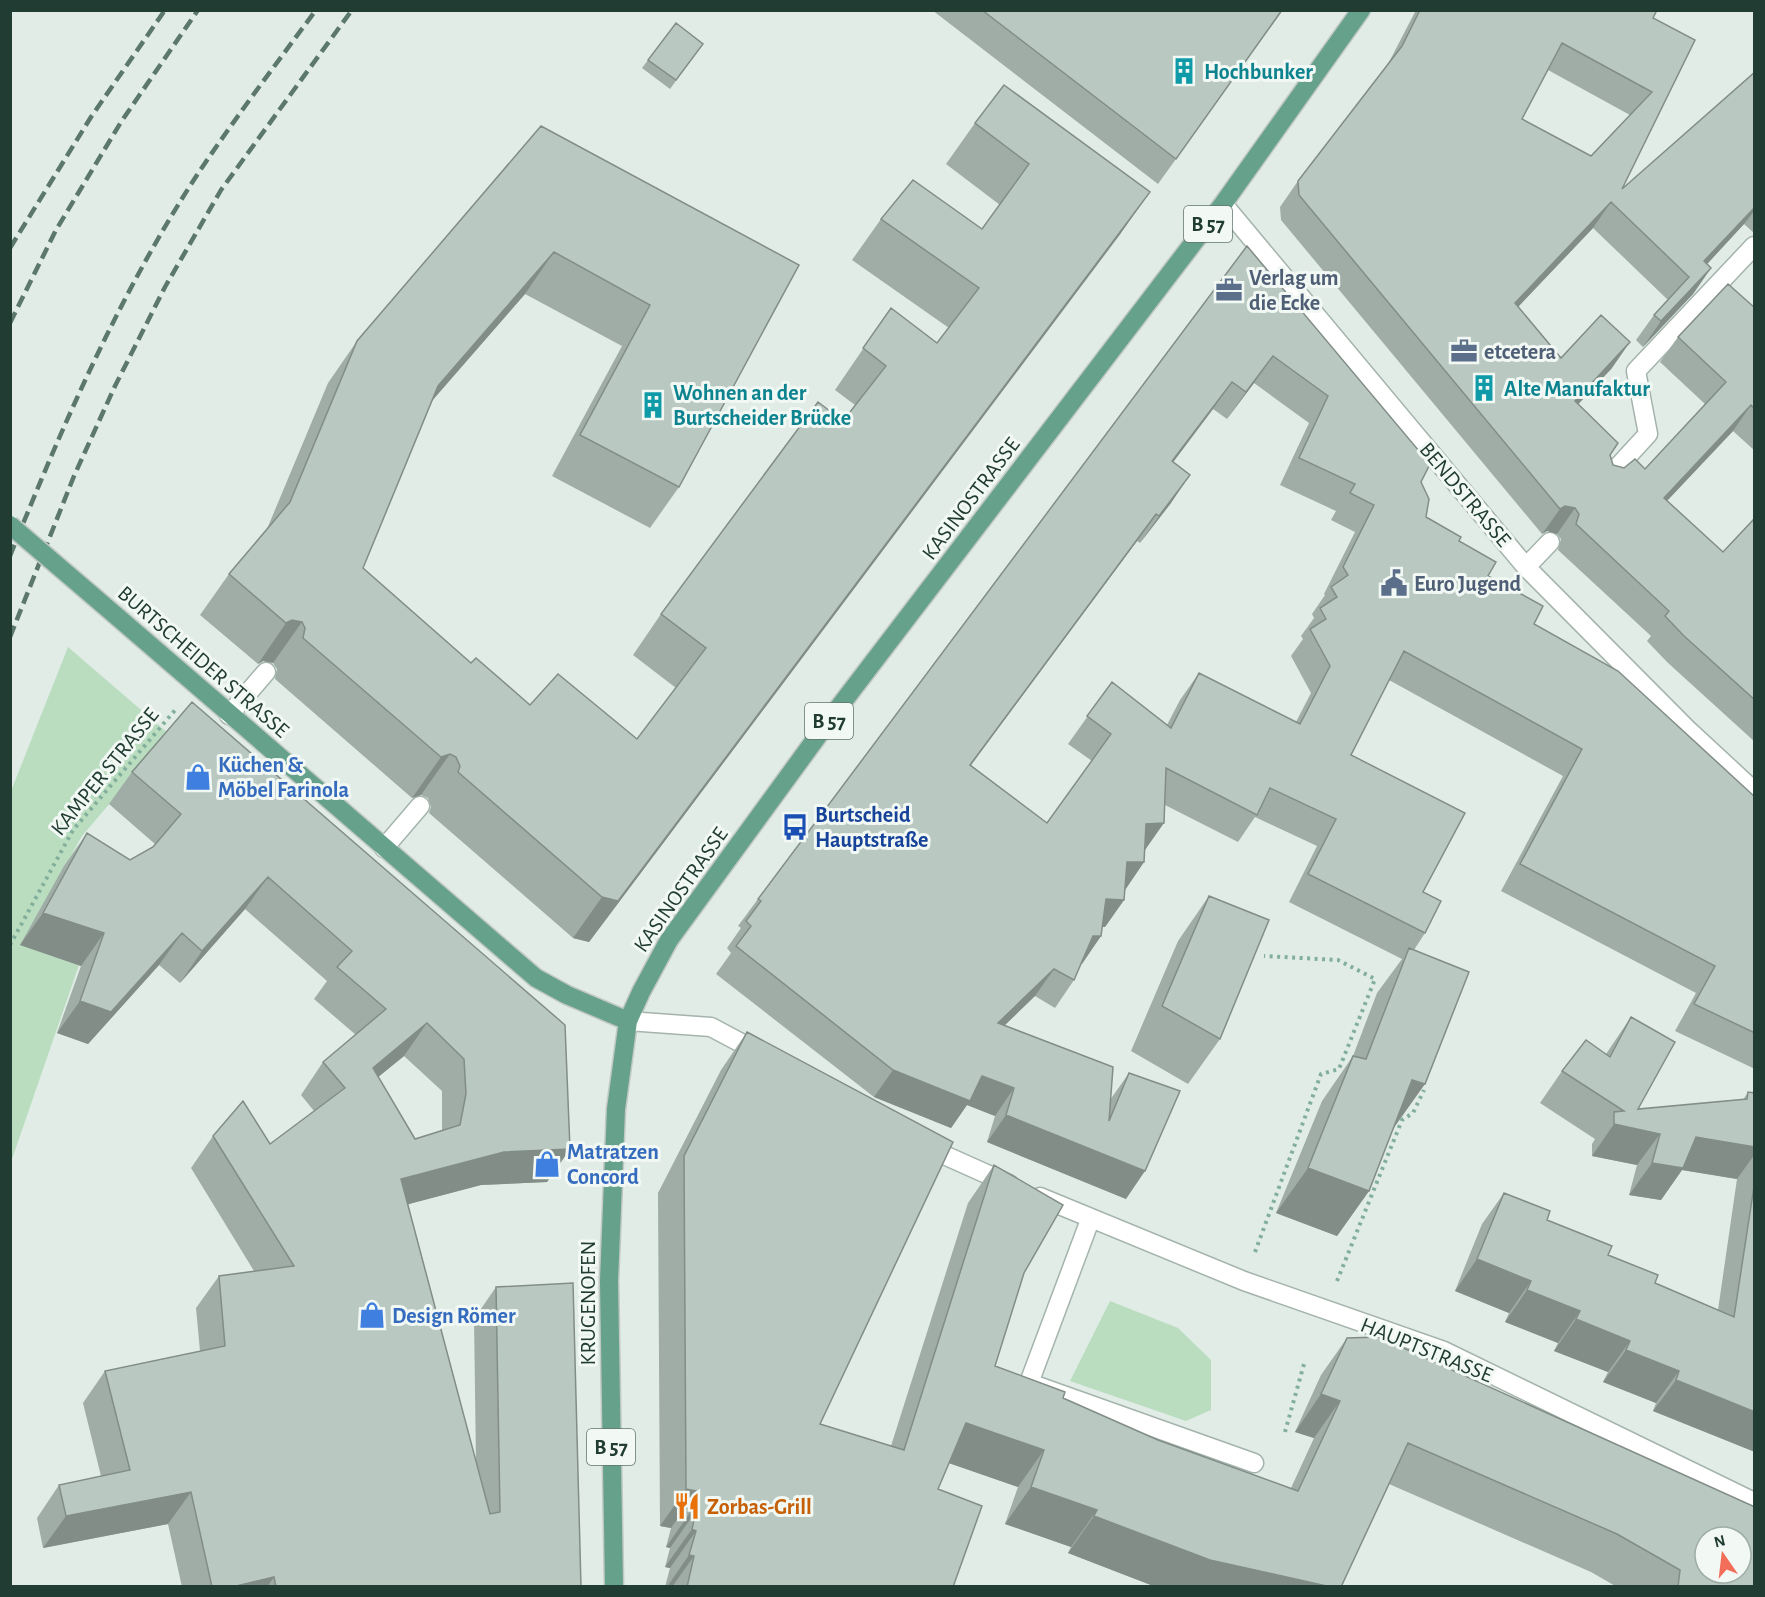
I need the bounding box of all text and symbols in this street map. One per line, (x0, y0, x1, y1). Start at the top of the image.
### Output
building icon: Hochbunker (1169, 56, 1199, 86)
place label: Hochbunker (1204, 61, 1313, 83)
road number: B 57 (1184, 206, 1232, 242)
place label: Verlag um die Ecke (1249, 267, 1339, 314)
office icon: Verlag um die Ecke (1214, 275, 1244, 305)
office icon: etcetera (1449, 336, 1479, 366)
place label: etcetera (1484, 341, 1557, 363)
building icon: Alte Manufaktur (1469, 373, 1499, 403)
place label: Alte Manufaktur (1504, 378, 1650, 400)
place label: Wohnen an der Burtscheider Brücke (673, 382, 851, 429)
building icon: Wohnen an der Burtscheider Brücke (638, 390, 668, 420)
street label: KASINOSTRASSE (918, 433, 1024, 564)
street label: BENDSTRASSE (1415, 438, 1515, 551)
public building icon: Euro Jugend (1379, 568, 1409, 598)
place label: Euro Jugend (1414, 573, 1522, 595)
street label: BURTSCHEIDER STRASSE (114, 582, 293, 742)
street label: KAMPER STRASSE (47, 703, 163, 840)
road number: B 57 (805, 703, 853, 739)
place label: Küchen & Möbel Farinola (218, 754, 350, 801)
shop icon: Küchen & Möbel Farinola (183, 762, 213, 792)
place label: Burtscheid Hauptstraße (815, 804, 928, 851)
bus stop icon: Burtscheid Hauptstraße (780, 812, 810, 842)
street label: KASINOSTRASSE (630, 823, 732, 956)
place label: Matratzen Concord (567, 1141, 659, 1188)
shop icon: Matratzen Concord (532, 1149, 562, 1179)
street label: KRUGENOFEN (577, 1240, 599, 1366)
shop icon: Design Römer (357, 1300, 387, 1330)
place label: Design Römer (392, 1305, 516, 1327)
street label: HAUPTSTRASSE (1358, 1313, 1496, 1387)
road number: B 57 (587, 1429, 635, 1465)
restaurant icon: Zorbas-Grill (672, 1491, 702, 1521)
place label: Zorbas-Grill (707, 1496, 812, 1518)
north arrow (1693, 1525, 1753, 1585)
text: N (1712, 1532, 1727, 1551)

